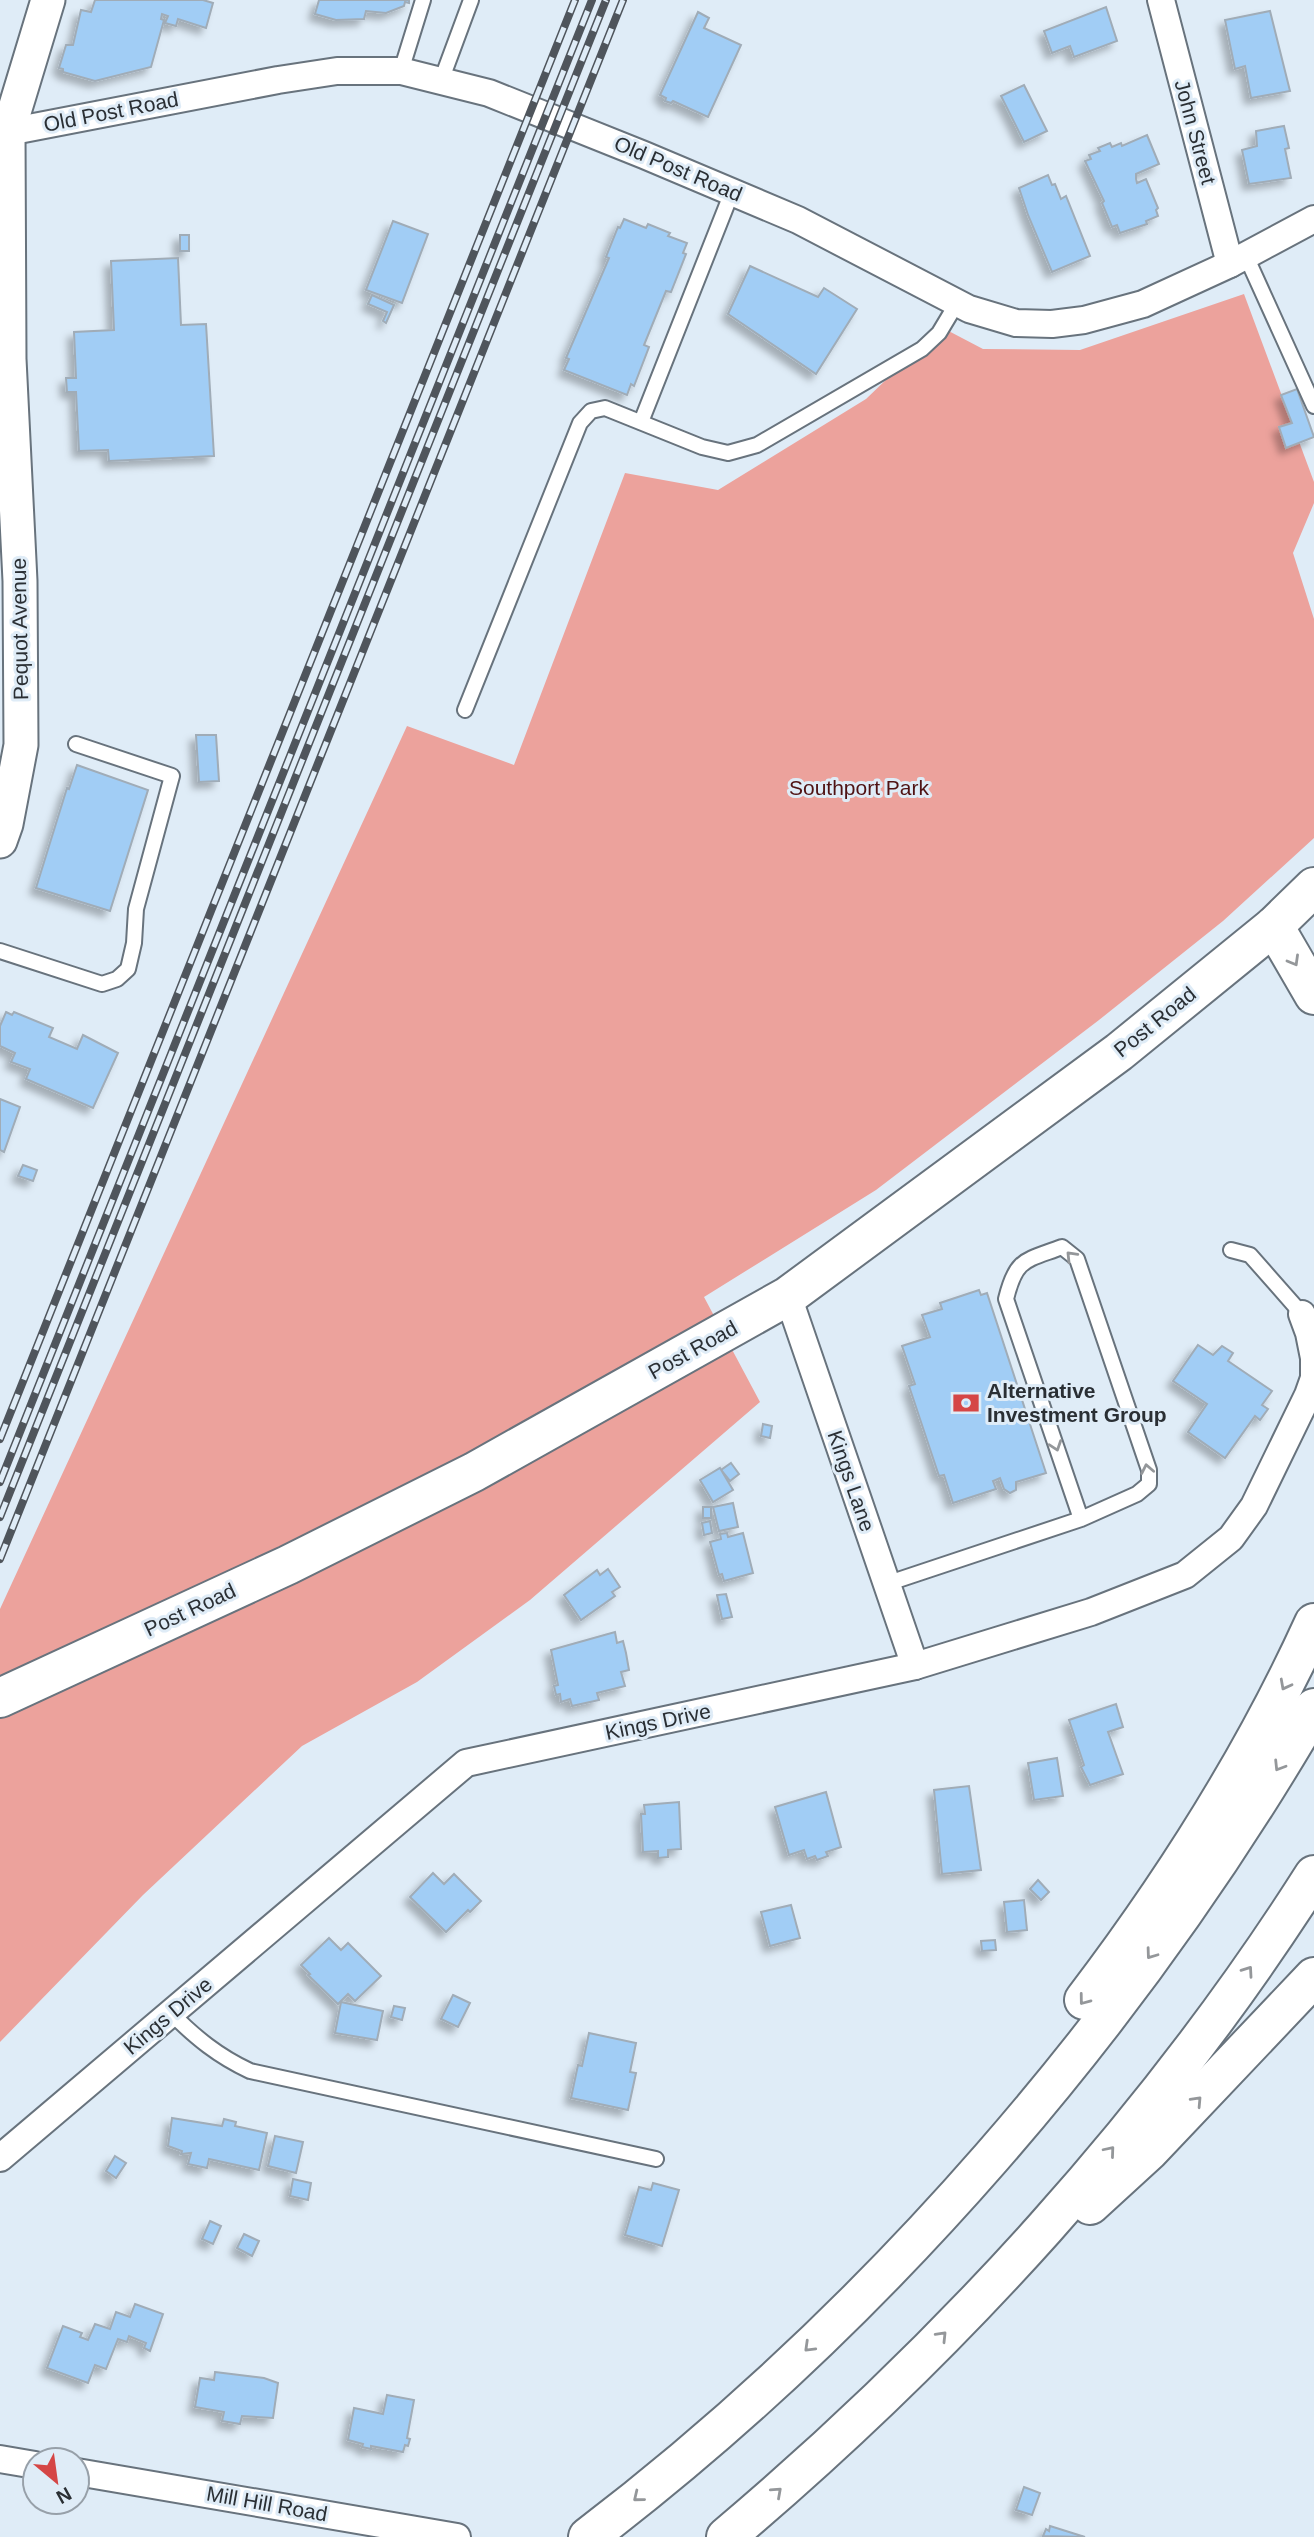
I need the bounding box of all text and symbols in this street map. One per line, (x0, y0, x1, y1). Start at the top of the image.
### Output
street label: John Street (1170, 77, 1221, 187)
street label: Old Post Road (42, 87, 180, 136)
street label: Old Post Road (611, 131, 746, 206)
street label: Pequot Avenue (7, 558, 32, 700)
park label: Southport Park (789, 776, 930, 799)
one-way arrow (1286, 953, 1299, 966)
street label: Post Road (1109, 982, 1200, 1061)
one-way arrow (1067, 1252, 1079, 1265)
street label: Post Road (644, 1316, 741, 1383)
place label: Alternative Investment Group (987, 1379, 1167, 1426)
bank icon: Alternative Investment Group (951, 1388, 981, 1418)
street label: Kings Lane (823, 1427, 879, 1534)
one-way arrow (1048, 1439, 1062, 1452)
one-way arrow (1140, 1463, 1155, 1475)
street label: Post Road (140, 1578, 239, 1641)
one-way arrow (1279, 1678, 1293, 1690)
street label: Kings Drive (603, 1699, 713, 1744)
one-way arrow (1274, 1758, 1287, 1771)
one-way arrow (1147, 1947, 1160, 1959)
one-way arrow (1240, 1966, 1252, 1979)
street label: Kings Drive (119, 1972, 216, 2059)
one-way arrow (1079, 1993, 1092, 2005)
one-way arrow (1189, 2096, 1201, 2109)
one-way arrow (1102, 2146, 1114, 2159)
one-way arrow (934, 2331, 947, 2344)
one-way arrow (804, 2338, 817, 2351)
north arrow (21, 2446, 91, 2516)
street label: Mill Hill Road (205, 2482, 329, 2525)
text: N (53, 2483, 75, 2508)
one-way arrow (769, 2488, 782, 2501)
one-way arrow (634, 2489, 647, 2501)

